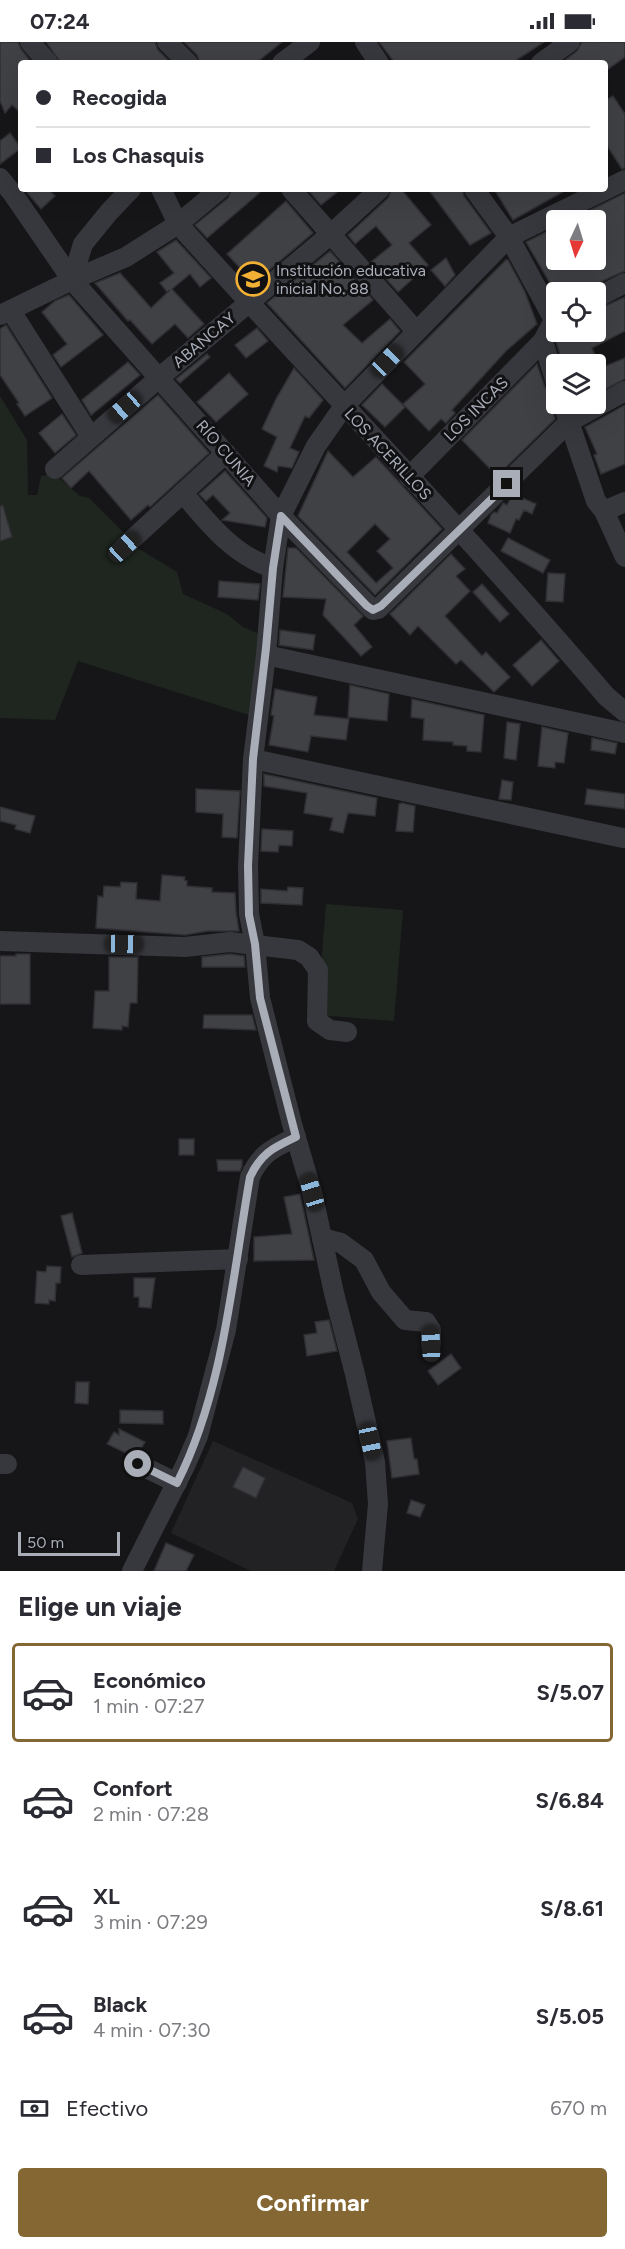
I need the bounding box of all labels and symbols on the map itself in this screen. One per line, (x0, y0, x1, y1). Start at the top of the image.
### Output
north arrow (546, 210, 606, 270)
school or university icon: Institución educativa inicial No. 88 (235, 261, 271, 297)
place label: Institución educativa inicial No. 88 (276, 261, 426, 298)
street label: ABANCAY (169, 308, 239, 372)
car (368, 342, 406, 380)
street label: LOS INCAS (440, 373, 512, 445)
car (106, 388, 144, 426)
street label: LOS ACERILLOS (341, 404, 436, 504)
street label: RÍO CUNIA (192, 416, 260, 490)
route end (493, 470, 520, 497)
car (105, 528, 143, 566)
car (106, 935, 142, 953)
car (298, 1172, 326, 1212)
car (421, 1326, 441, 1362)
car (357, 1422, 383, 1460)
route start (124, 1450, 151, 1477)
scale bar (18, 1529, 120, 1556)

